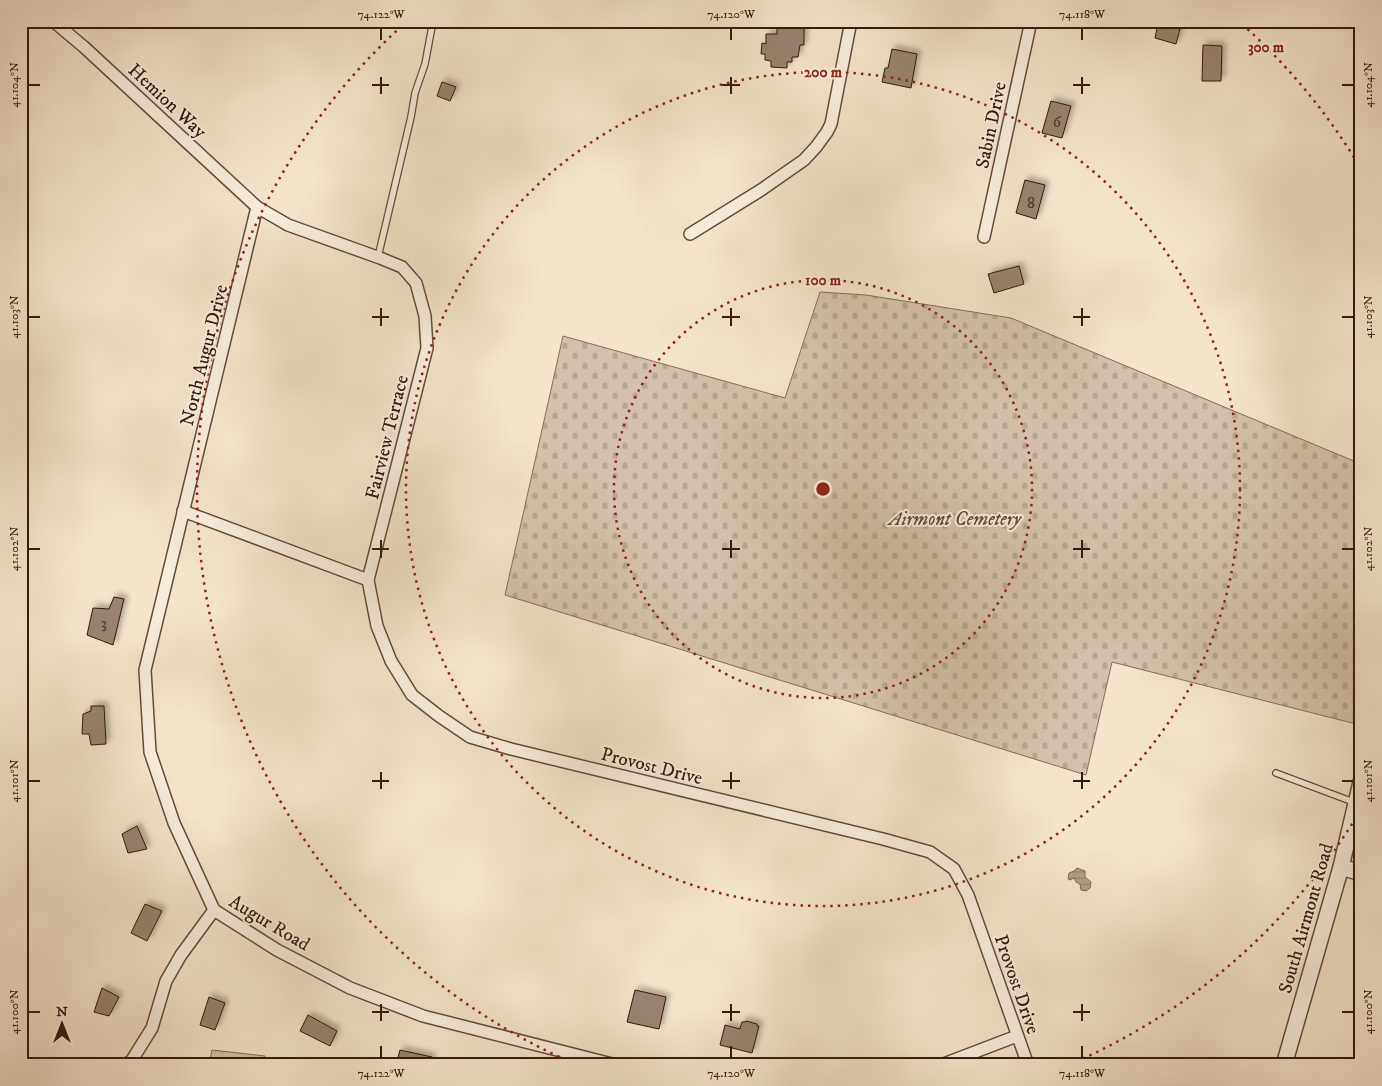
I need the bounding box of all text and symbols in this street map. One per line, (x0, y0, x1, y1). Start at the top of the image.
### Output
text: 74.122°W (357, 7, 406, 22)
text: 74.120°W (707, 7, 756, 22)
text: 74.118°W (1059, 7, 1106, 22)
text: 300 m (1248, 38, 1285, 57)
street label: Hemion Way (123, 59, 212, 144)
text: 41.104°N (7, 62, 22, 108)
text: 41.104°N (1361, 62, 1376, 108)
text: 200 m (804, 63, 843, 82)
street label: Sabin Drive (971, 80, 1012, 171)
house number: 6 (1053, 112, 1062, 132)
house number: 8 (1027, 193, 1035, 213)
text: 100 m (805, 271, 842, 290)
street label: North Augur Drive (176, 282, 233, 428)
text: 41.103°N (7, 295, 22, 339)
text: 41.103°N (1361, 295, 1376, 339)
street label: Fairview Terrace (361, 373, 414, 502)
centre of rings (814, 480, 832, 498)
park label: Airmont Cemetery (887, 508, 1023, 531)
text: 41.102°N (7, 527, 22, 571)
text: 41.102°N (1361, 527, 1376, 571)
house number: 3 (101, 613, 107, 633)
street label: Provost Drive (599, 743, 705, 790)
text: 41.101°N (7, 759, 22, 803)
text: 41.101°N (1361, 759, 1376, 803)
street label: South Airmont Road (1274, 840, 1339, 996)
street label: Augur Road (225, 890, 314, 957)
street label: Provost Drive (989, 932, 1044, 1037)
text: 41.100°N (7, 989, 22, 1035)
text: 41.100°N (1361, 989, 1376, 1035)
north arrow (38, 998, 88, 1048)
text: N (56, 1003, 68, 1021)
text: 74.122°W (357, 1066, 406, 1081)
text: 74.120°W (707, 1066, 756, 1081)
text: 74.118°W (1059, 1066, 1106, 1081)

